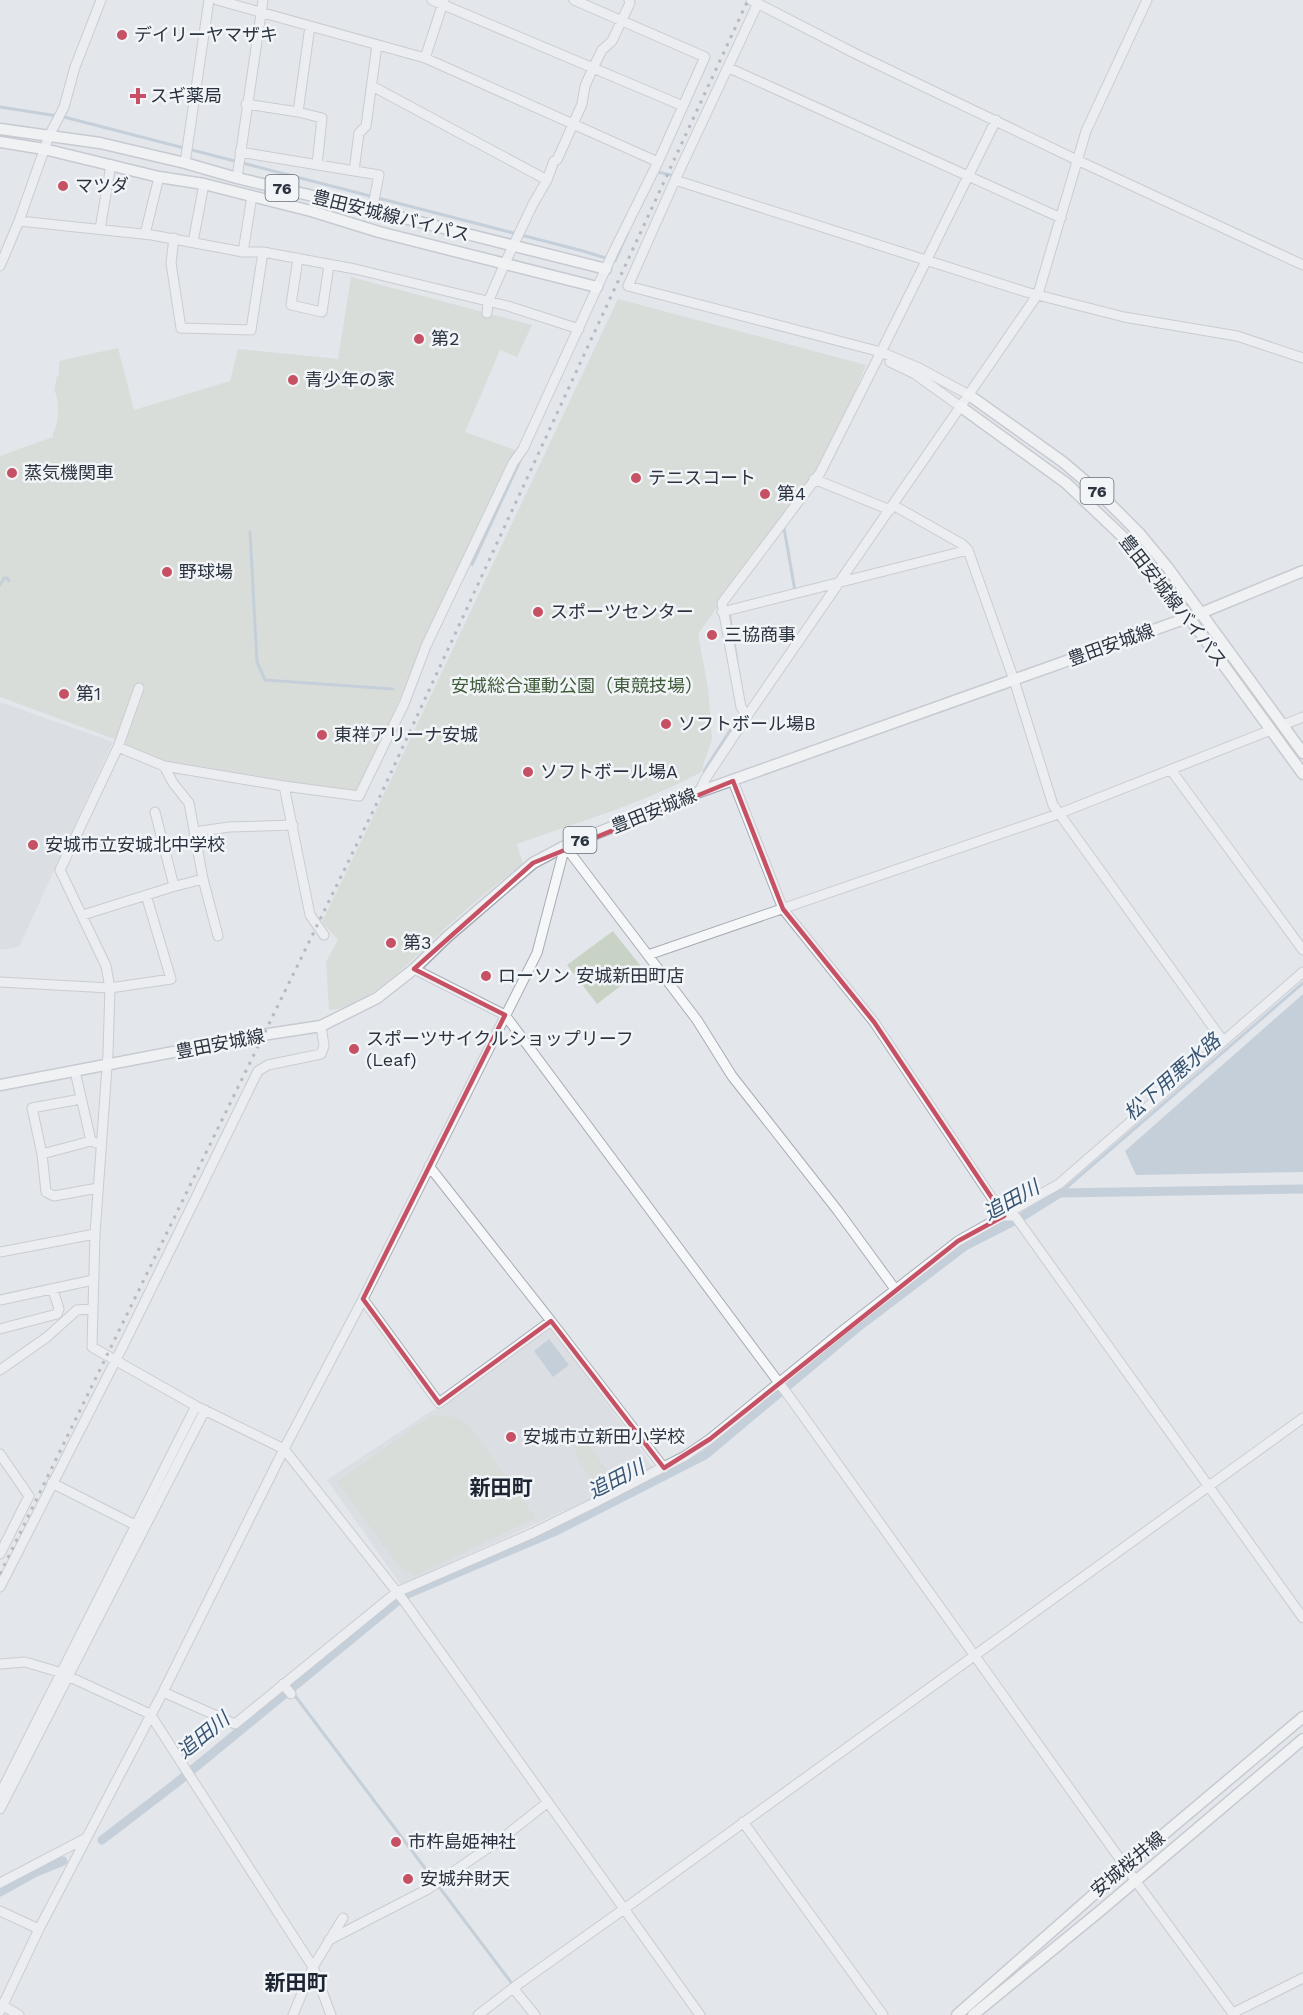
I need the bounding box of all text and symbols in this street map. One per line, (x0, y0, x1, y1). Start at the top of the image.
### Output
place label: デイリーヤマザキ (134, 24, 278, 45)
marker: デイリーヤマザキ (115, 28, 129, 42)
place label: スギ薬局 (150, 85, 222, 106)
marker: スギ薬局 (131, 89, 145, 103)
place label: マツダ (75, 175, 129, 196)
road number: 76 (266, 175, 298, 201)
marker: マツダ (56, 179, 70, 193)
street label: 豊田安城線バイパス (310, 186, 472, 245)
place label: 第2 (431, 328, 460, 349)
marker: 第2 (412, 332, 426, 346)
place label: 青少年の家 (305, 369, 395, 390)
marker: 青少年の家 (286, 373, 300, 387)
place label: 蒸気機関車 (24, 462, 114, 483)
marker: 蒸気機関車 (5, 466, 19, 480)
place label: テニスコート (648, 467, 756, 488)
marker: テニスコート (629, 471, 643, 485)
road number: 76 (1080, 478, 1114, 504)
place label: 第4 (777, 483, 806, 504)
marker: 第4 (758, 487, 772, 501)
street label: 豊田安城線バイパス (1115, 531, 1231, 671)
place label: 野球場 (179, 561, 233, 582)
marker: 野球場 (160, 565, 174, 579)
place label: スポーツセンター (550, 601, 694, 622)
marker: スポーツセンター (531, 605, 545, 619)
street label: 豊田安城線 (1065, 619, 1157, 670)
place label: 三協商事 (724, 624, 796, 645)
marker: 三協商事 (705, 628, 719, 642)
park label: 安城総合運動公園（東競技場） (451, 675, 703, 696)
place label: 第1 (76, 683, 101, 704)
marker: 第1 (57, 687, 71, 701)
place label: ソフトボール場B (678, 713, 816, 734)
marker: ソフトボール場B (659, 717, 673, 731)
place label: 東祥アリーナ安城 (334, 724, 478, 745)
marker: 東祥アリーナ安城 (315, 728, 329, 742)
place label: ソフトボール場A (540, 761, 678, 782)
marker: ソフトボール場A (521, 765, 535, 779)
street label: 豊田安城線 (608, 784, 699, 837)
road number: 76 (564, 827, 596, 853)
place label: 安城市立安城北中学校 (45, 834, 225, 855)
marker: 安城市立安城北中学校 (26, 838, 40, 852)
place label: 第3 (403, 932, 432, 953)
marker: 第3 (384, 936, 398, 950)
place label: ローソン 安城新田町店 (498, 965, 684, 986)
marker: ローソン 安城新田町店 (479, 969, 493, 983)
street label: 豊田安城線 (174, 1025, 266, 1062)
water label: 松下用悪水路 (1119, 1027, 1227, 1125)
place label: スポーツサイクルショップリーフ (Leaf) (366, 1028, 634, 1070)
marker: スポーツサイクルショップリーフ (Leaf) (347, 1042, 361, 1056)
water label: 追田川 (979, 1174, 1045, 1225)
place label: 安城市立新田小学校 (523, 1426, 685, 1447)
marker: 安城市立新田小学校 (504, 1430, 518, 1444)
water label: 追田川 (584, 1454, 650, 1503)
district label: 新田町 (470, 1475, 533, 1500)
water label: 追田川 (172, 1706, 235, 1763)
street label: 安城桜井線 (1086, 1827, 1169, 1901)
place label: 市杵島姫神社 (408, 1831, 516, 1852)
marker: 市杵島姫神社 (389, 1835, 403, 1849)
place label: 安城弁財天 (420, 1868, 510, 1889)
marker: 安城弁財天 (401, 1872, 415, 1886)
district label: 新田町 (265, 1970, 328, 1995)

